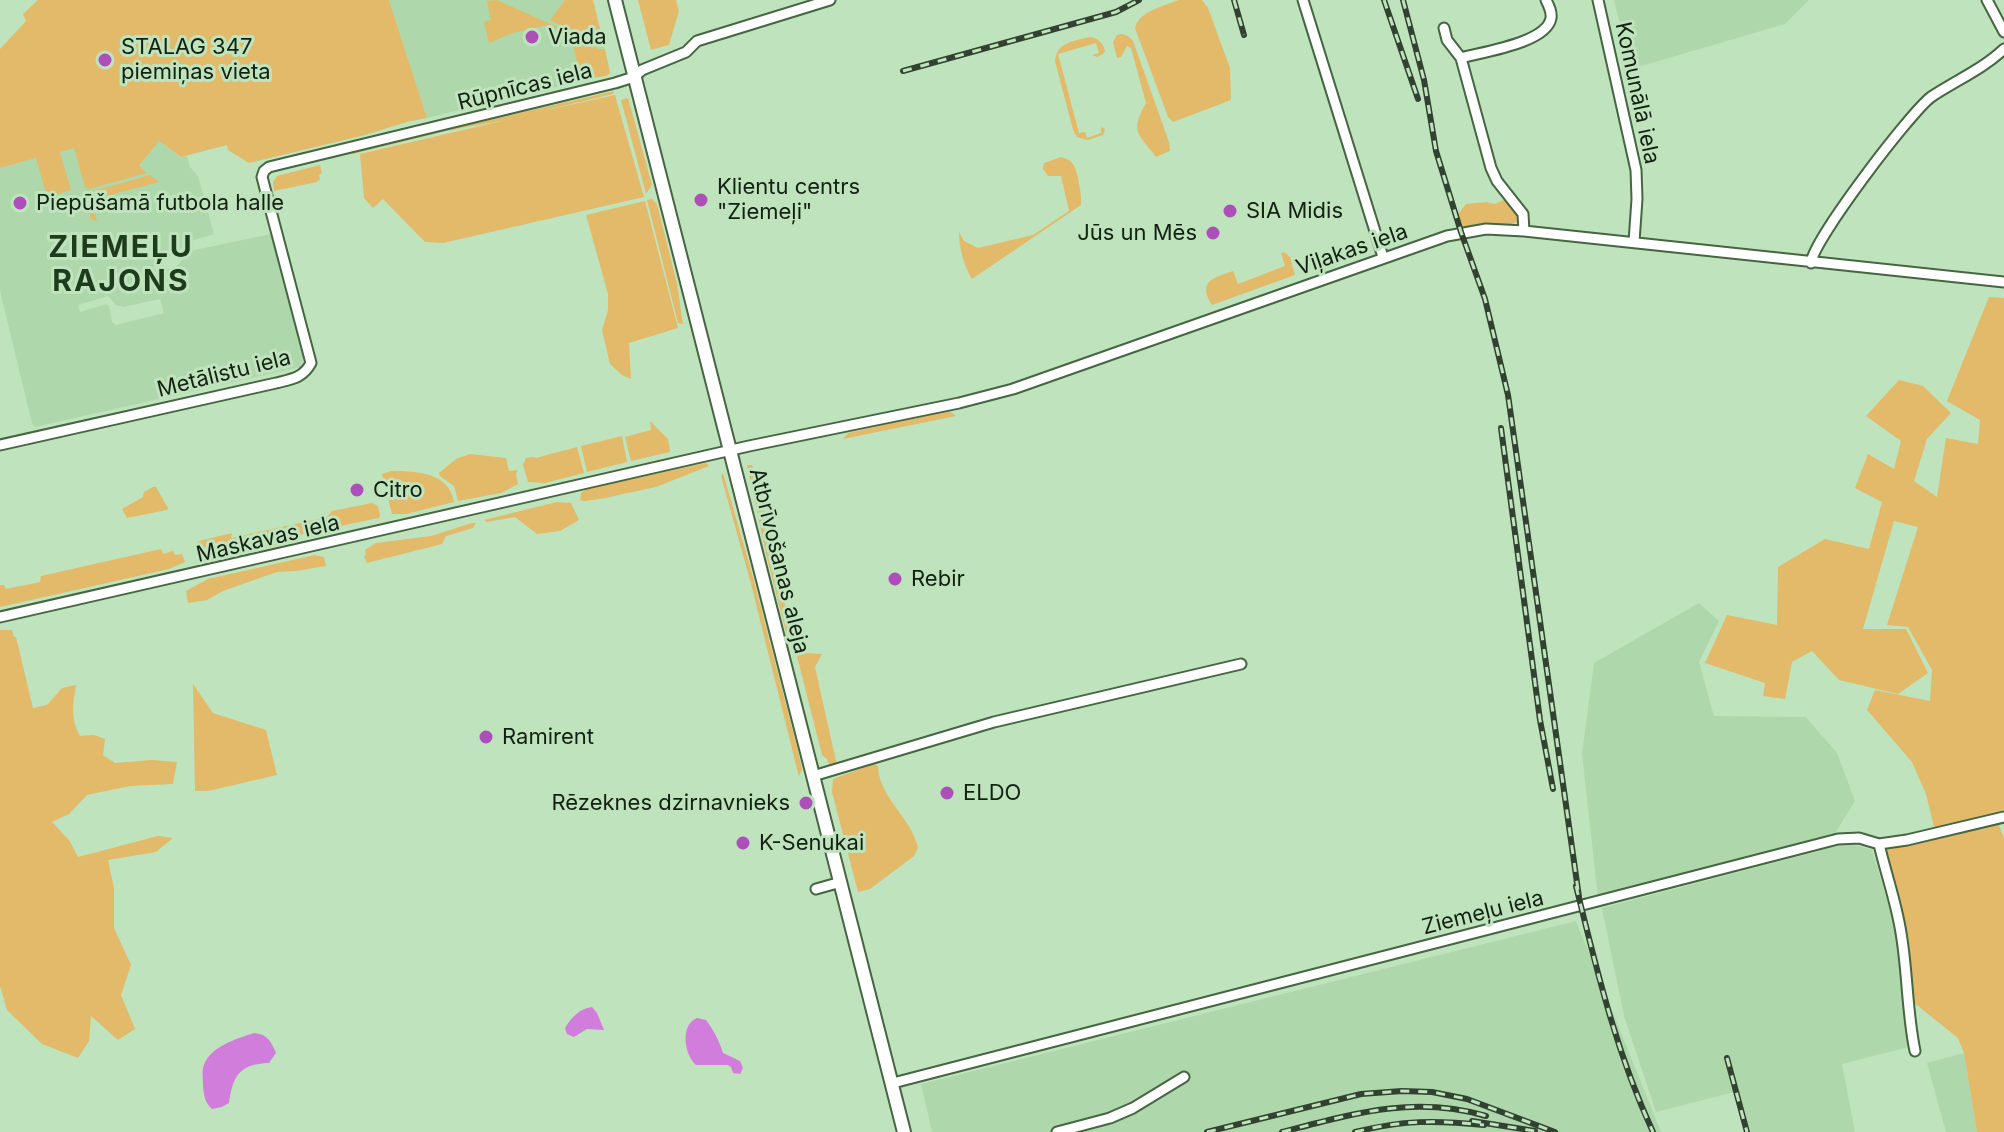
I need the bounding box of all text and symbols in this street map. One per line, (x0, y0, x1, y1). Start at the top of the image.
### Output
street label: Komunālā iela (1609, 20, 1665, 166)
place label: Viada (548, 24, 607, 50)
marker: Viada (523, 28, 541, 46)
place label: STALAG 347 piemiņas vieta (121, 34, 271, 86)
marker: STALAG 347 piemiņas vieta (96, 51, 114, 69)
street label: Rūpnīcas iela (455, 58, 595, 116)
place label: Klientu centrs "Ziemeļi" (717, 174, 860, 226)
place label: Piepūšamā futbola halle (36, 190, 284, 216)
marker: Klientu centrs "Ziemeļi" (692, 191, 710, 209)
marker: Piepūšamā futbola halle (11, 194, 29, 212)
place label: SIA Midis (1246, 198, 1343, 224)
marker: SIA Midis (1221, 202, 1239, 220)
street label: Viļakas iela (1293, 219, 1411, 281)
place label: Jūs un Mēs (1077, 220, 1197, 246)
marker: Jūs un Mēs (1204, 224, 1222, 242)
district label: ZIEMEĻU RAJONS (48, 230, 194, 300)
street label: Metālistu iela (154, 345, 294, 403)
street label: Atbrīvošanas aleja (743, 466, 815, 656)
place label: Citro (373, 477, 423, 503)
marker: Citro (348, 481, 366, 499)
street label: Maskavas iela (194, 510, 342, 568)
place label: Rebir (911, 566, 965, 592)
marker: Rebir (886, 570, 904, 588)
place label: Ramirent (502, 724, 594, 750)
marker: Ramirent (477, 728, 495, 746)
place label: ELDO (963, 780, 1021, 806)
marker: ELDO (938, 784, 956, 802)
place label: Rēzeknes dzirnavnieks (552, 790, 790, 816)
marker: Rēzeknes dzirnavnieks (797, 794, 815, 812)
place label: K-Senukai (759, 830, 864, 856)
marker: K-Senukai (734, 834, 752, 852)
street label: Ziemeļu iela (1419, 885, 1547, 941)

